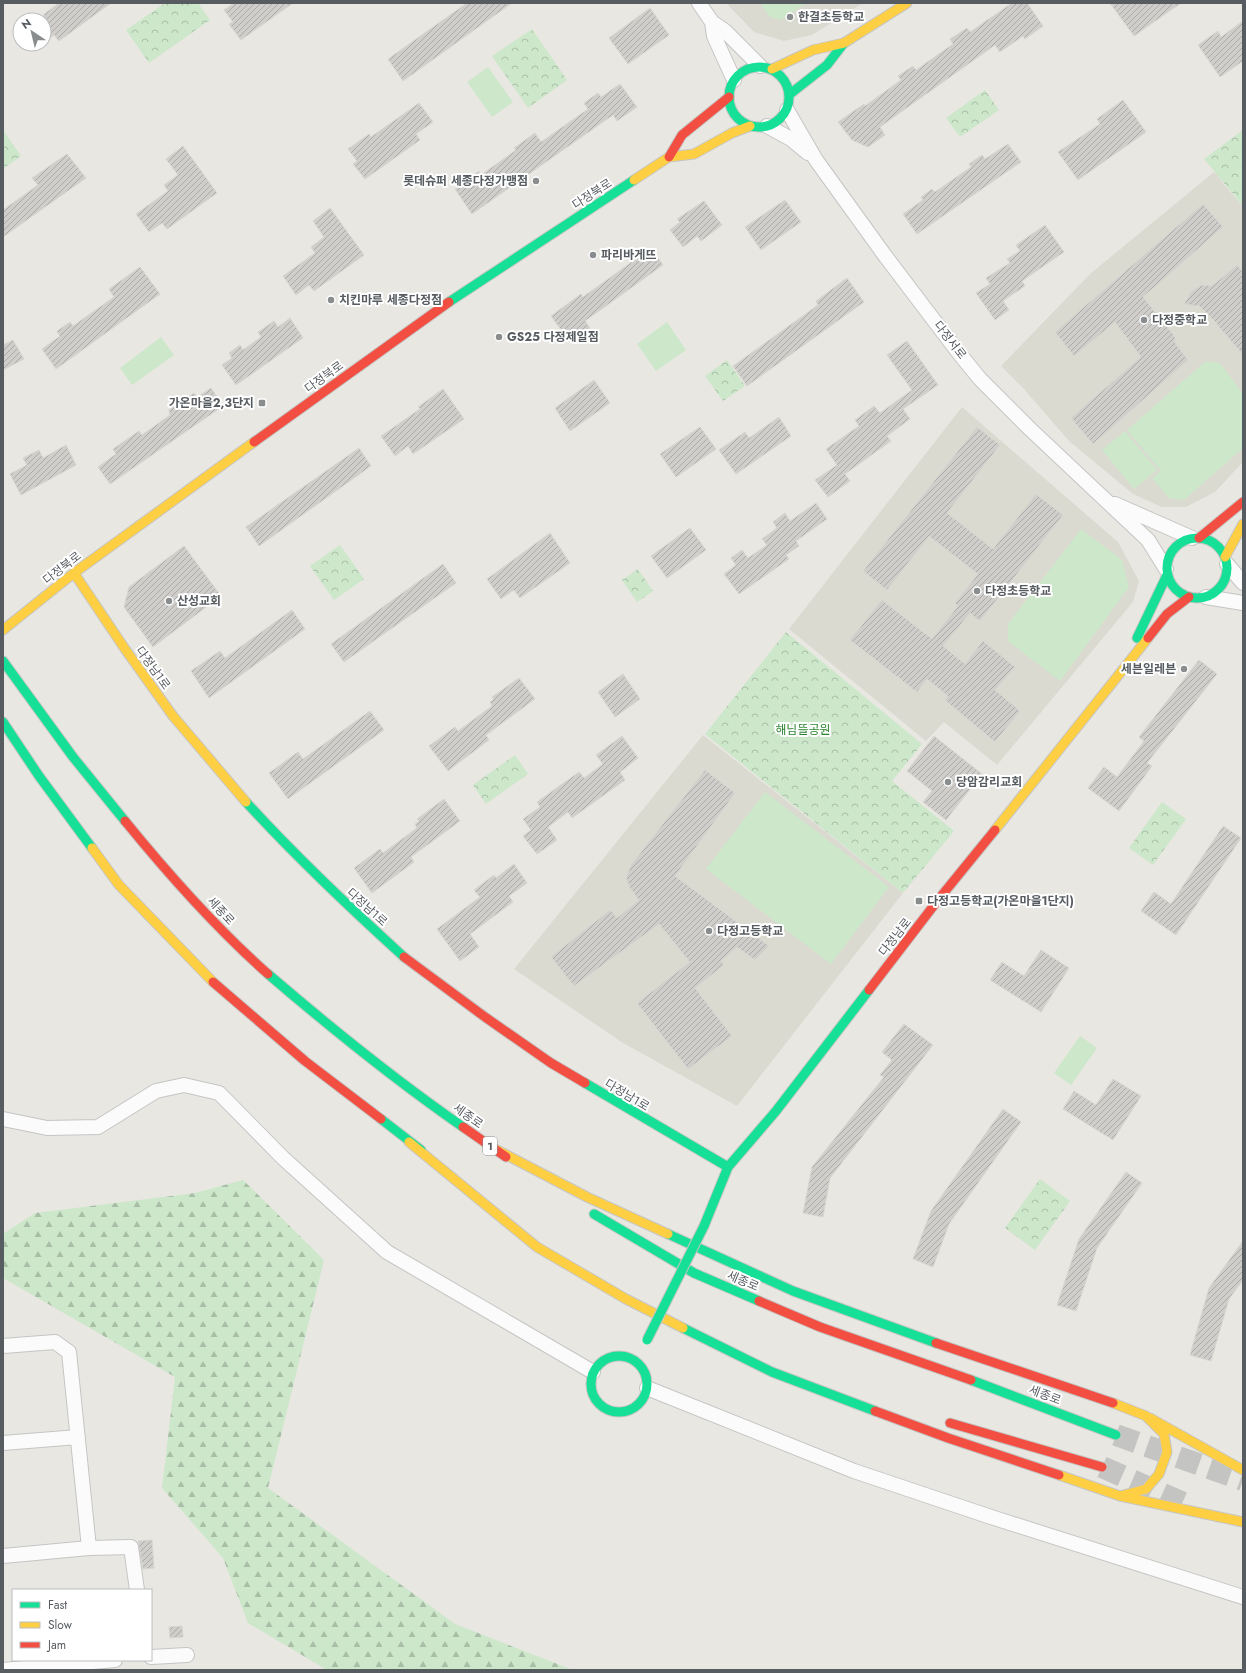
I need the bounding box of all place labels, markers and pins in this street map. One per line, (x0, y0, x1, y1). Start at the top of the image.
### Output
place label: 한결초등학교 (798, 8, 864, 26)
marker: 한결초등학교 (785, 12, 795, 22)
place label: 롯데슈퍼 세종다정가맹점 (403, 172, 528, 190)
marker: 롯데슈퍼 세종다정가맹점 (531, 176, 541, 186)
place label: 파리바게뜨 (601, 246, 656, 264)
marker: 파리바게뜨 (588, 250, 598, 260)
place label: 치킨마루 세종다정점 (339, 291, 442, 309)
marker: 치킨마루 세종다정점 (326, 295, 336, 305)
place label: 다정중학교 (1152, 311, 1207, 329)
marker: 다정중학교 (1139, 315, 1149, 325)
place label: GS25 다정제일점 (507, 328, 599, 346)
marker: GS25 다정제일점 (494, 332, 504, 342)
place label: 가온마을2,3단지 (169, 394, 254, 412)
marker: 가온마을2,3단지 (257, 398, 267, 408)
place label: 다정초등학교 (985, 582, 1051, 600)
marker: 다정초등학교 (972, 586, 982, 596)
place label: 산성교회 (177, 592, 221, 610)
marker: 산성교회 (164, 596, 174, 606)
place label: 세븐일레븐 (1121, 660, 1176, 678)
marker: 세븐일레븐 (1179, 664, 1189, 674)
place label: 당암감리교회 (956, 773, 1022, 791)
marker: 당암감리교회 (943, 777, 953, 787)
place label: 다정고등학교(가온마을1단지) (927, 892, 1074, 910)
marker: 다정고등학교(가온마을1단지) (914, 896, 924, 906)
place label: 다정고등학교 (717, 922, 783, 940)
marker: 다정고등학교 (704, 926, 714, 936)

